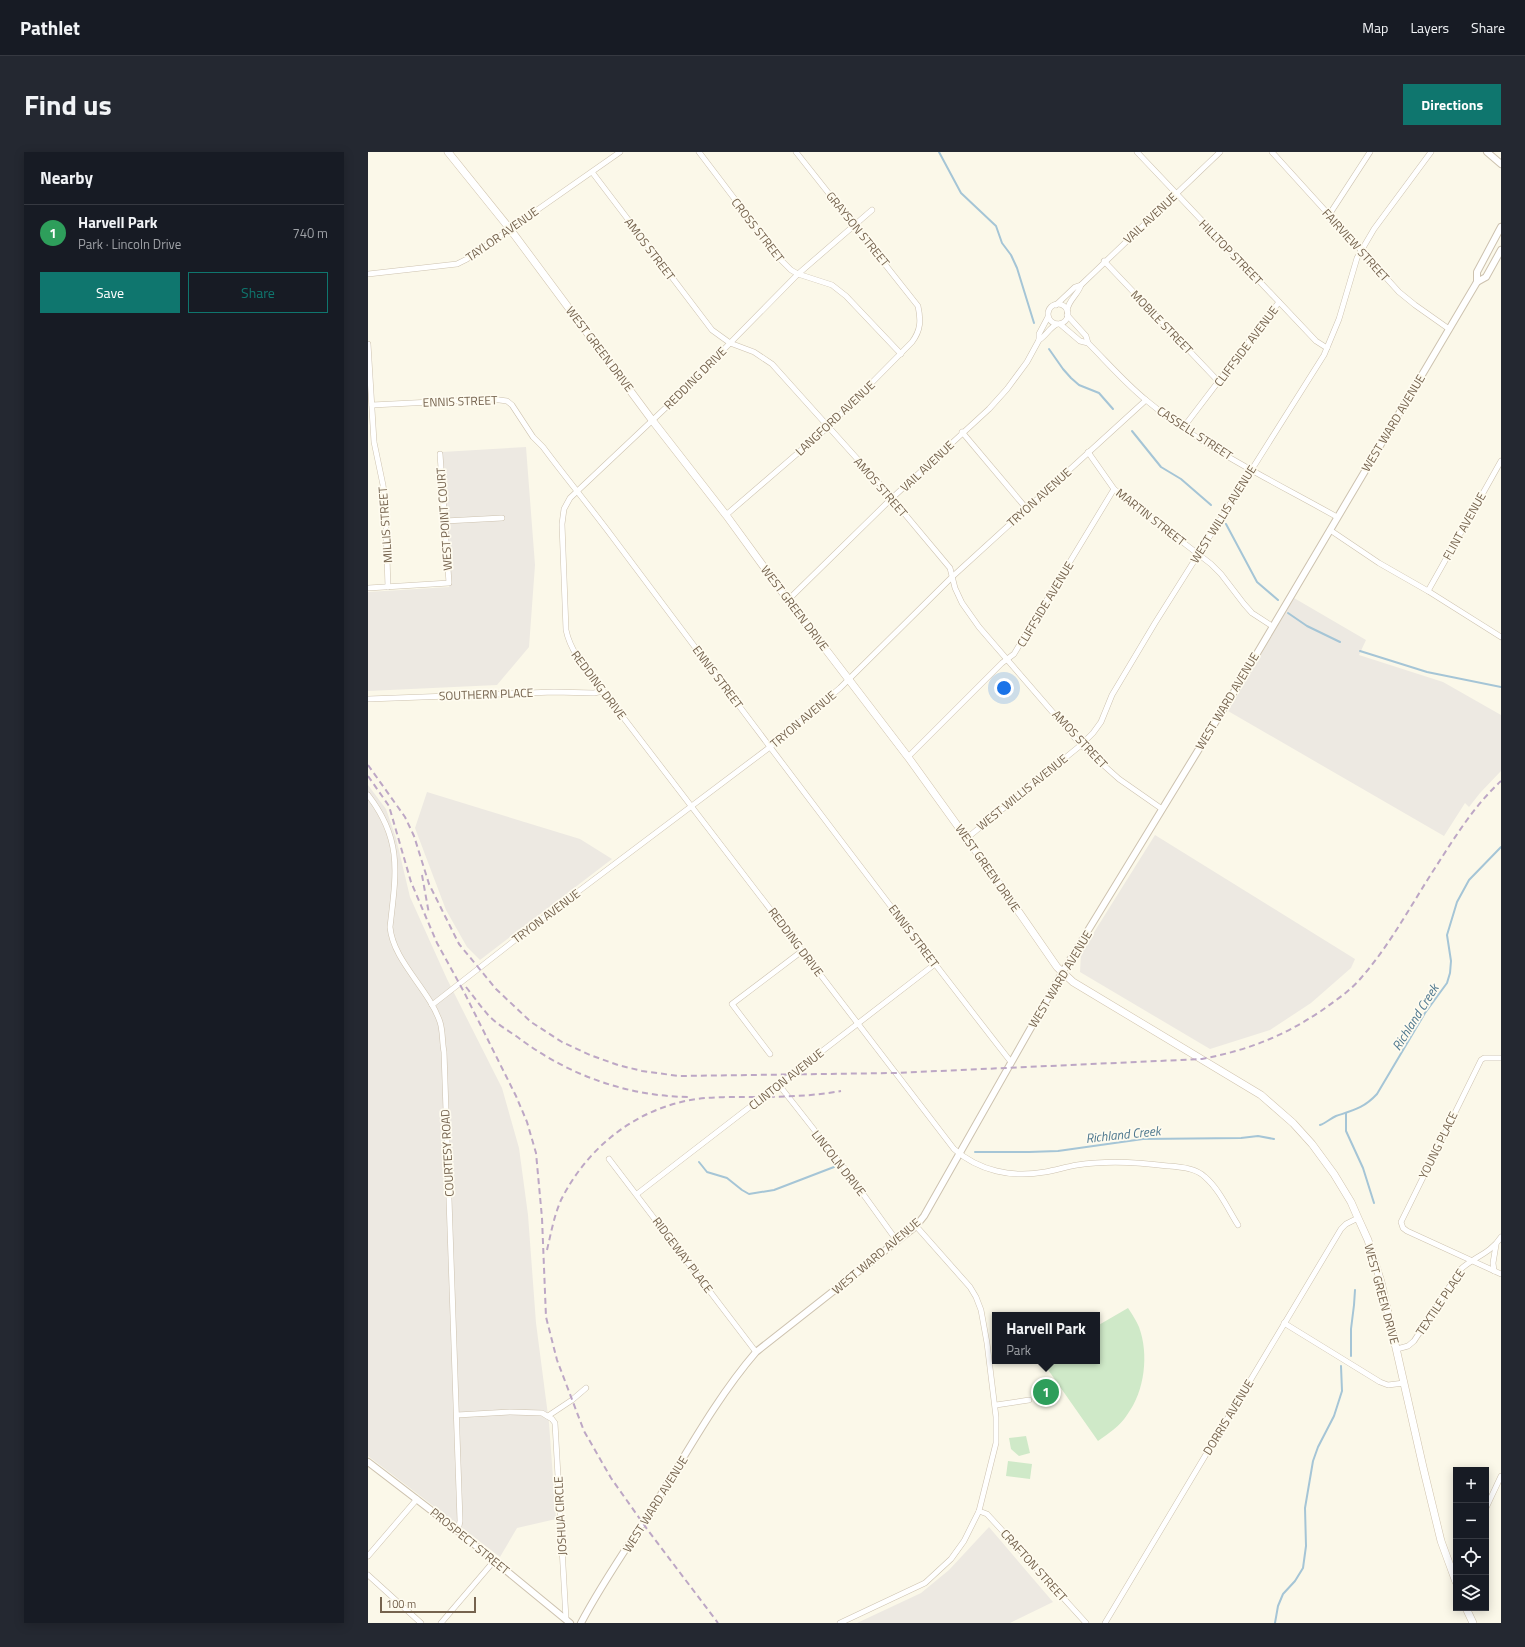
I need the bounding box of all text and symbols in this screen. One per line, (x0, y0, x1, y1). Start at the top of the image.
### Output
text: Pathlet (20, 13, 80, 42)
text: Map (1362, 17, 1388, 38)
text: Layers (1410, 17, 1449, 38)
text: Share (1471, 17, 1505, 38)
text: Find us (24, 83, 112, 126)
button: Directions (1403, 84, 1501, 125)
text: Nearby (40, 165, 93, 191)
street label: GRAYSON STREET (822, 187, 895, 271)
street label: VAIL AVENUE (1119, 188, 1182, 248)
street label: CROSS STREET (727, 194, 790, 267)
street label: TAYLOR AVENUE (462, 202, 543, 266)
street label: FAIRVIEW STREET (1318, 204, 1395, 286)
text: Harvell Park (78, 211, 158, 234)
street label: AMOS STREET (620, 214, 680, 285)
street label: HILLTOP STREET (1195, 215, 1268, 290)
text: 1 (49, 223, 57, 243)
text: 740 m (292, 223, 328, 243)
text: Park · Lincoln Drive (78, 234, 181, 254)
button: Save (40, 272, 180, 313)
button: Share (188, 272, 328, 313)
street label: MOBILE STREET (1126, 285, 1198, 359)
street label: CLIFFSIDE AVENUE (1209, 301, 1283, 391)
street label: WEST GREEN DRIVE (561, 302, 639, 396)
street label: REDDING DRIVE (659, 342, 731, 414)
street label: WEST WARD AVENUE (1356, 370, 1430, 475)
street label: LANGFORD AVENUE (791, 376, 879, 460)
street label: ENNIS STREET (422, 390, 498, 412)
street label: CASSELL STREET (1153, 401, 1237, 465)
street label: VAIL AVENUE (896, 436, 959, 496)
street label: AMOS STREET (850, 453, 913, 522)
street label: WEST WILLIS AVENUE (1185, 461, 1261, 567)
street label: TRYON AVENUE (1002, 463, 1076, 531)
street label: WEST POINT COURT (431, 466, 457, 571)
street label: MARTIN STREET (1112, 484, 1191, 551)
street label: MILLIS STREET (373, 486, 397, 564)
street label: FLINT AVENUE (1438, 488, 1491, 563)
street label: CLIFFSIDE AVENUE (1012, 557, 1078, 651)
street label: WEST GREEN DRIVE (756, 561, 834, 655)
street label: ENNIS STREET (688, 641, 748, 713)
street label: REDDING DRIVE (567, 646, 632, 724)
street label: WEST WARD AVENUE (1190, 648, 1264, 753)
your location (994, 678, 1014, 698)
street label: SOUTHERN PLACE (439, 683, 534, 705)
street label: TRYON AVENUE (766, 685, 840, 752)
street label: AMOS STREET (1048, 705, 1113, 773)
street label: WEST WILLIS AVENUE (972, 749, 1072, 835)
street label: WEST GREEN DRIVE (951, 820, 1026, 916)
street label: TRYON AVENUE (508, 884, 584, 948)
street label: ENNIS STREET (884, 900, 944, 972)
street label: REDDING DRIVE (764, 903, 829, 981)
street label: WEST WARD AVENUE (1023, 926, 1097, 1031)
water label: Richland Creek (1387, 978, 1445, 1054)
street label: CLINTON AVENUE (744, 1043, 828, 1114)
street label: COURTESY ROAD (435, 1108, 459, 1197)
street label: YOUNG PLACE (1413, 1108, 1463, 1182)
water label: Richland Creek (1085, 1120, 1164, 1148)
street label: LINCOLN DRIVE (807, 1126, 871, 1200)
street label: RIDGEWAY PLACE (648, 1213, 718, 1297)
street label: WEST WARD AVENUE (827, 1213, 925, 1299)
street label: WEST GREEN DRIVE (1359, 1242, 1405, 1347)
street label: TEXTILE PLACE (1411, 1264, 1470, 1339)
popup (992, 1312, 1100, 1364)
text: Harvell Park (1006, 1317, 1086, 1340)
text: Park (1006, 1340, 1031, 1360)
street label: DORRIS AVENUE (1198, 1375, 1258, 1459)
pin: 1 (1033, 1377, 1059, 1407)
street label: WEST WARD AVENUE (618, 1452, 693, 1556)
map controls (1453, 1467, 1489, 1611)
button: + (1453, 1467, 1489, 1503)
street label: JOSHUA CIRCLE (548, 1476, 572, 1556)
street label: PROSPECT STREET (426, 1503, 515, 1580)
button: − (1453, 1503, 1489, 1539)
street label: CRAFTON STREET (996, 1525, 1072, 1606)
button: locate (1453, 1539, 1489, 1575)
button: layers (1453, 1575, 1489, 1611)
scale bar (380, 1595, 476, 1614)
text: 100 m (386, 1596, 416, 1612)

